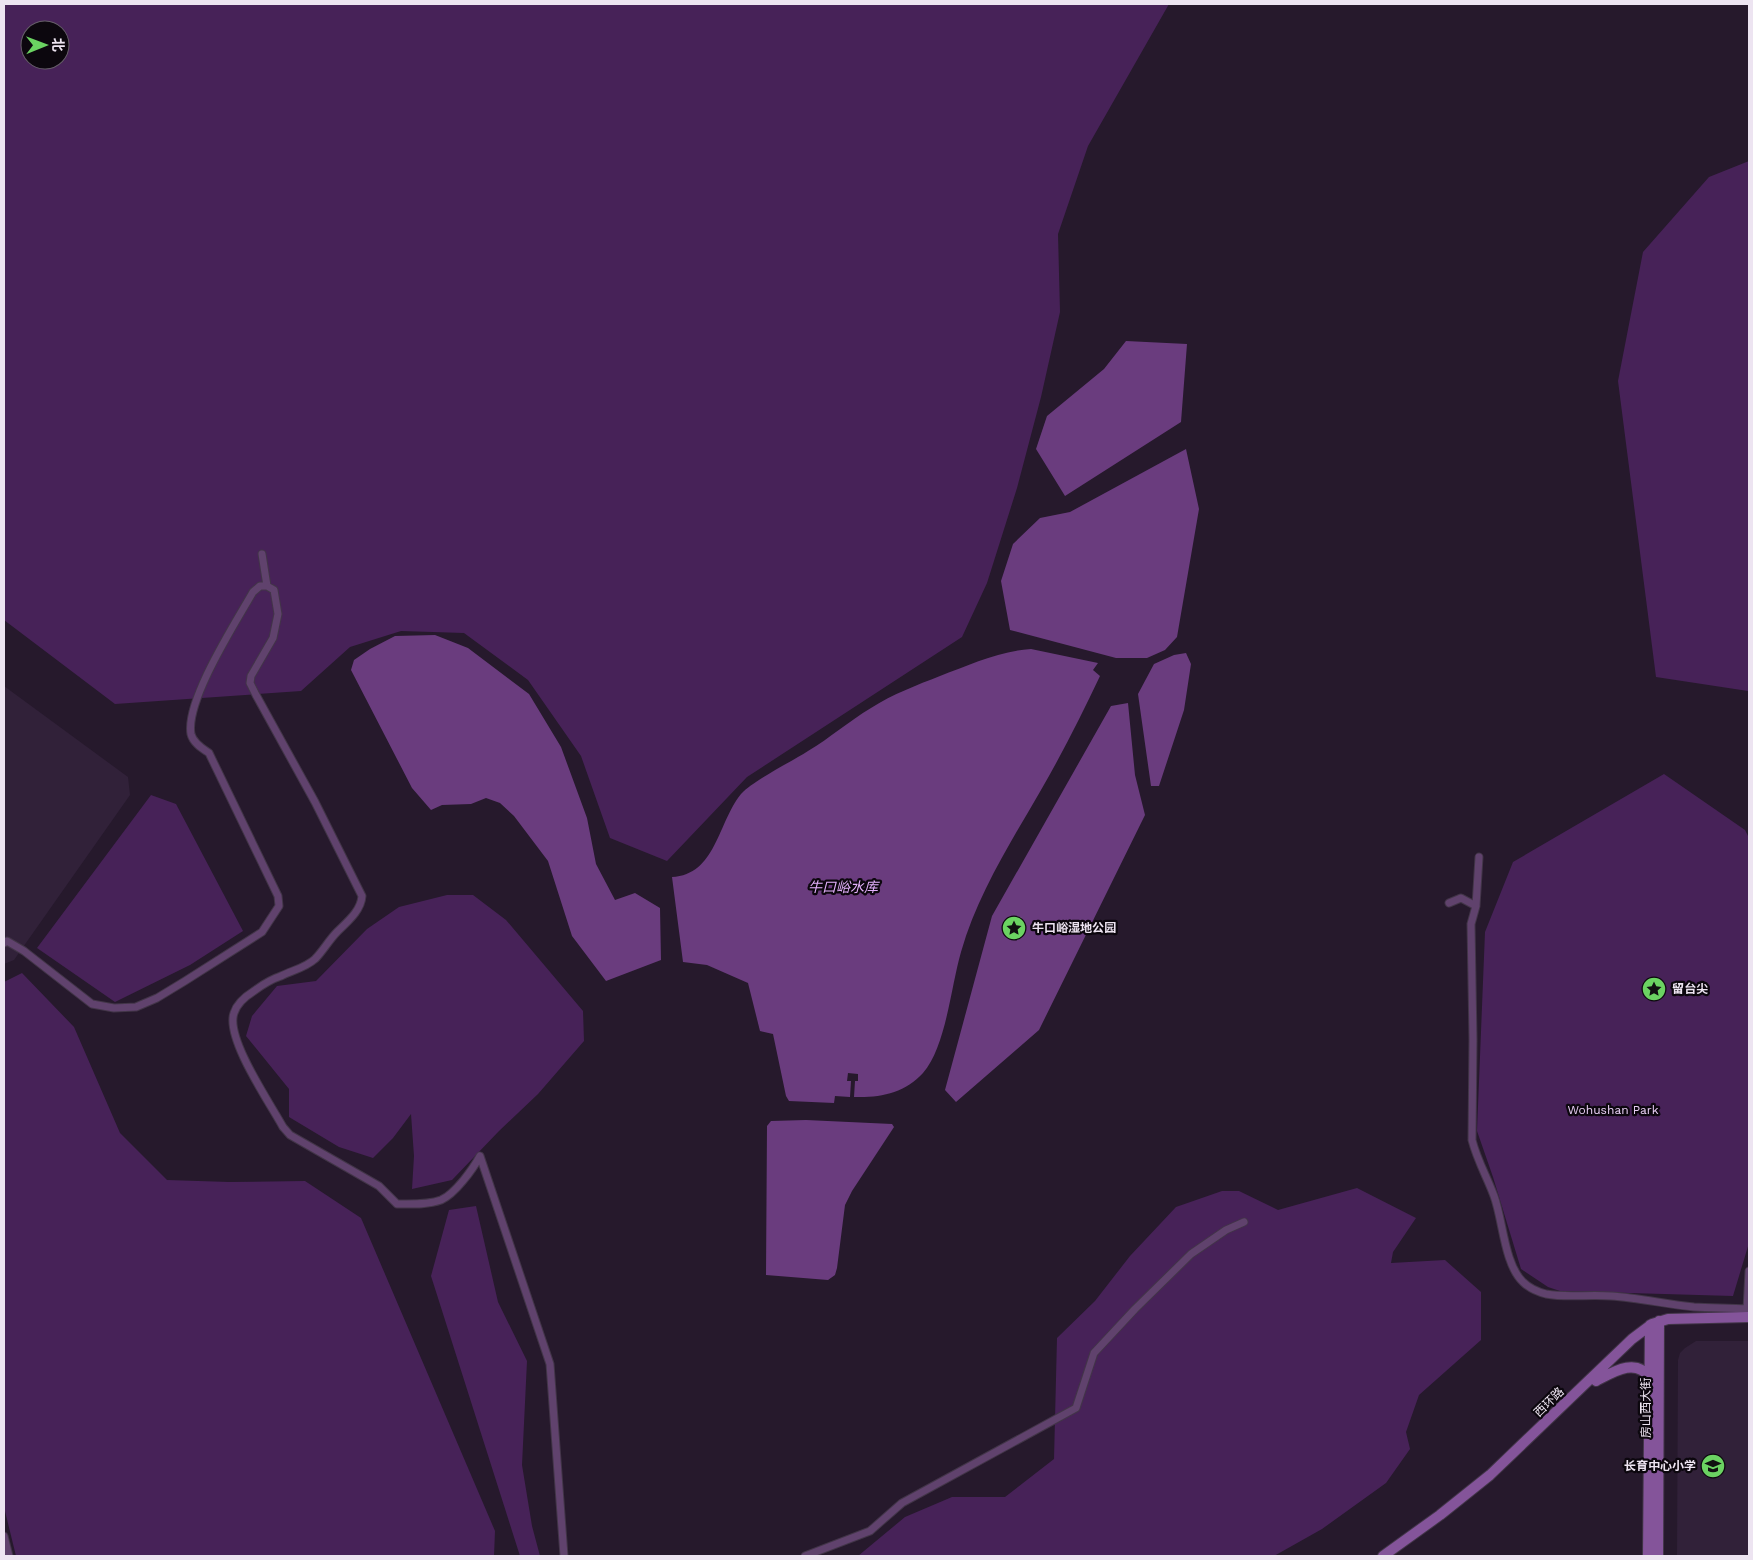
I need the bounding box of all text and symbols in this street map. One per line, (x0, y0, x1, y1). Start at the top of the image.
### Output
north arrow (20, 20, 70, 70)
text: 北 (50, 38, 66, 52)
water label: 牛口峪水库 (808, 879, 880, 895)
place icon: 牛口峪湿地公园 (1001, 915, 1027, 941)
place label: 牛口峪湿地公园 (1032, 921, 1116, 935)
place icon: 留台尖 (1641, 976, 1667, 1002)
place label: 留台尖 (1672, 982, 1708, 996)
park label: Wohushan Park (1567, 1103, 1659, 1117)
street label: 房山西大街 (1639, 1378, 1653, 1438)
street label: 西环路 (1531, 1384, 1567, 1420)
school or university icon: 长育中心小学 (1700, 1453, 1726, 1479)
place label: 长育中心小学 (1624, 1459, 1696, 1473)

